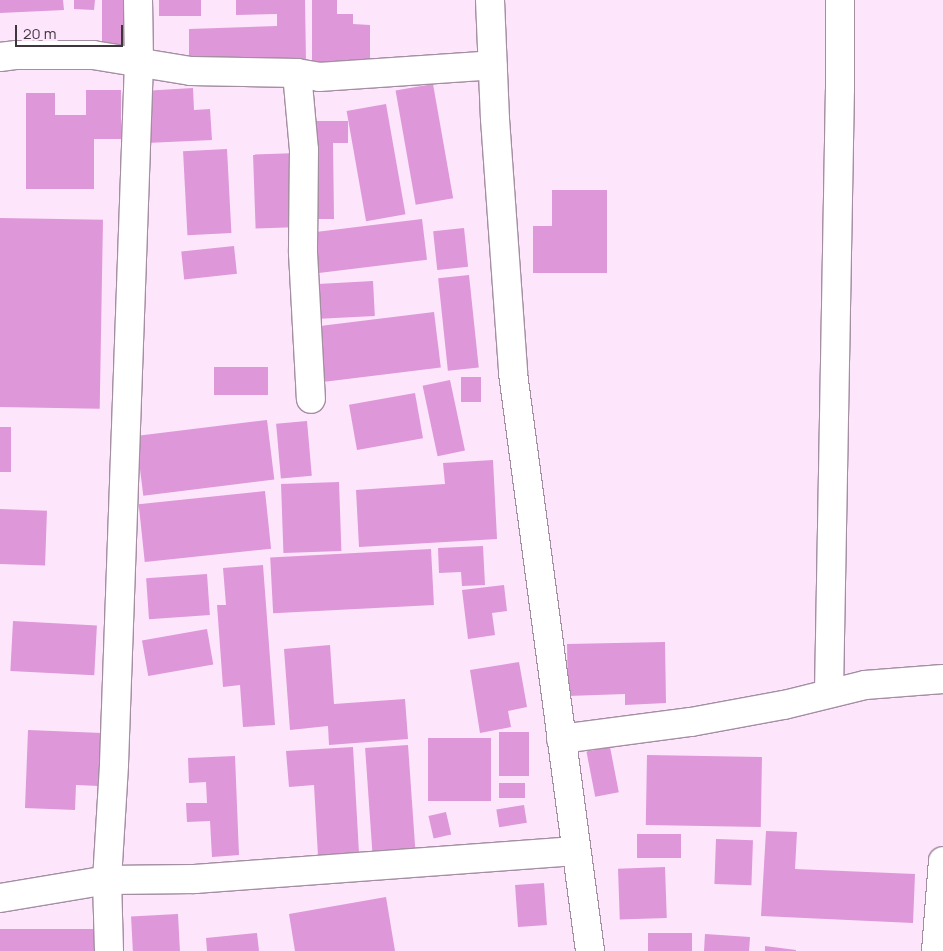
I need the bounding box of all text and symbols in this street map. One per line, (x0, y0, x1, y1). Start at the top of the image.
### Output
scale bar (18, 15, 125, 47)
text: 20 m (23, 23, 56, 44)

